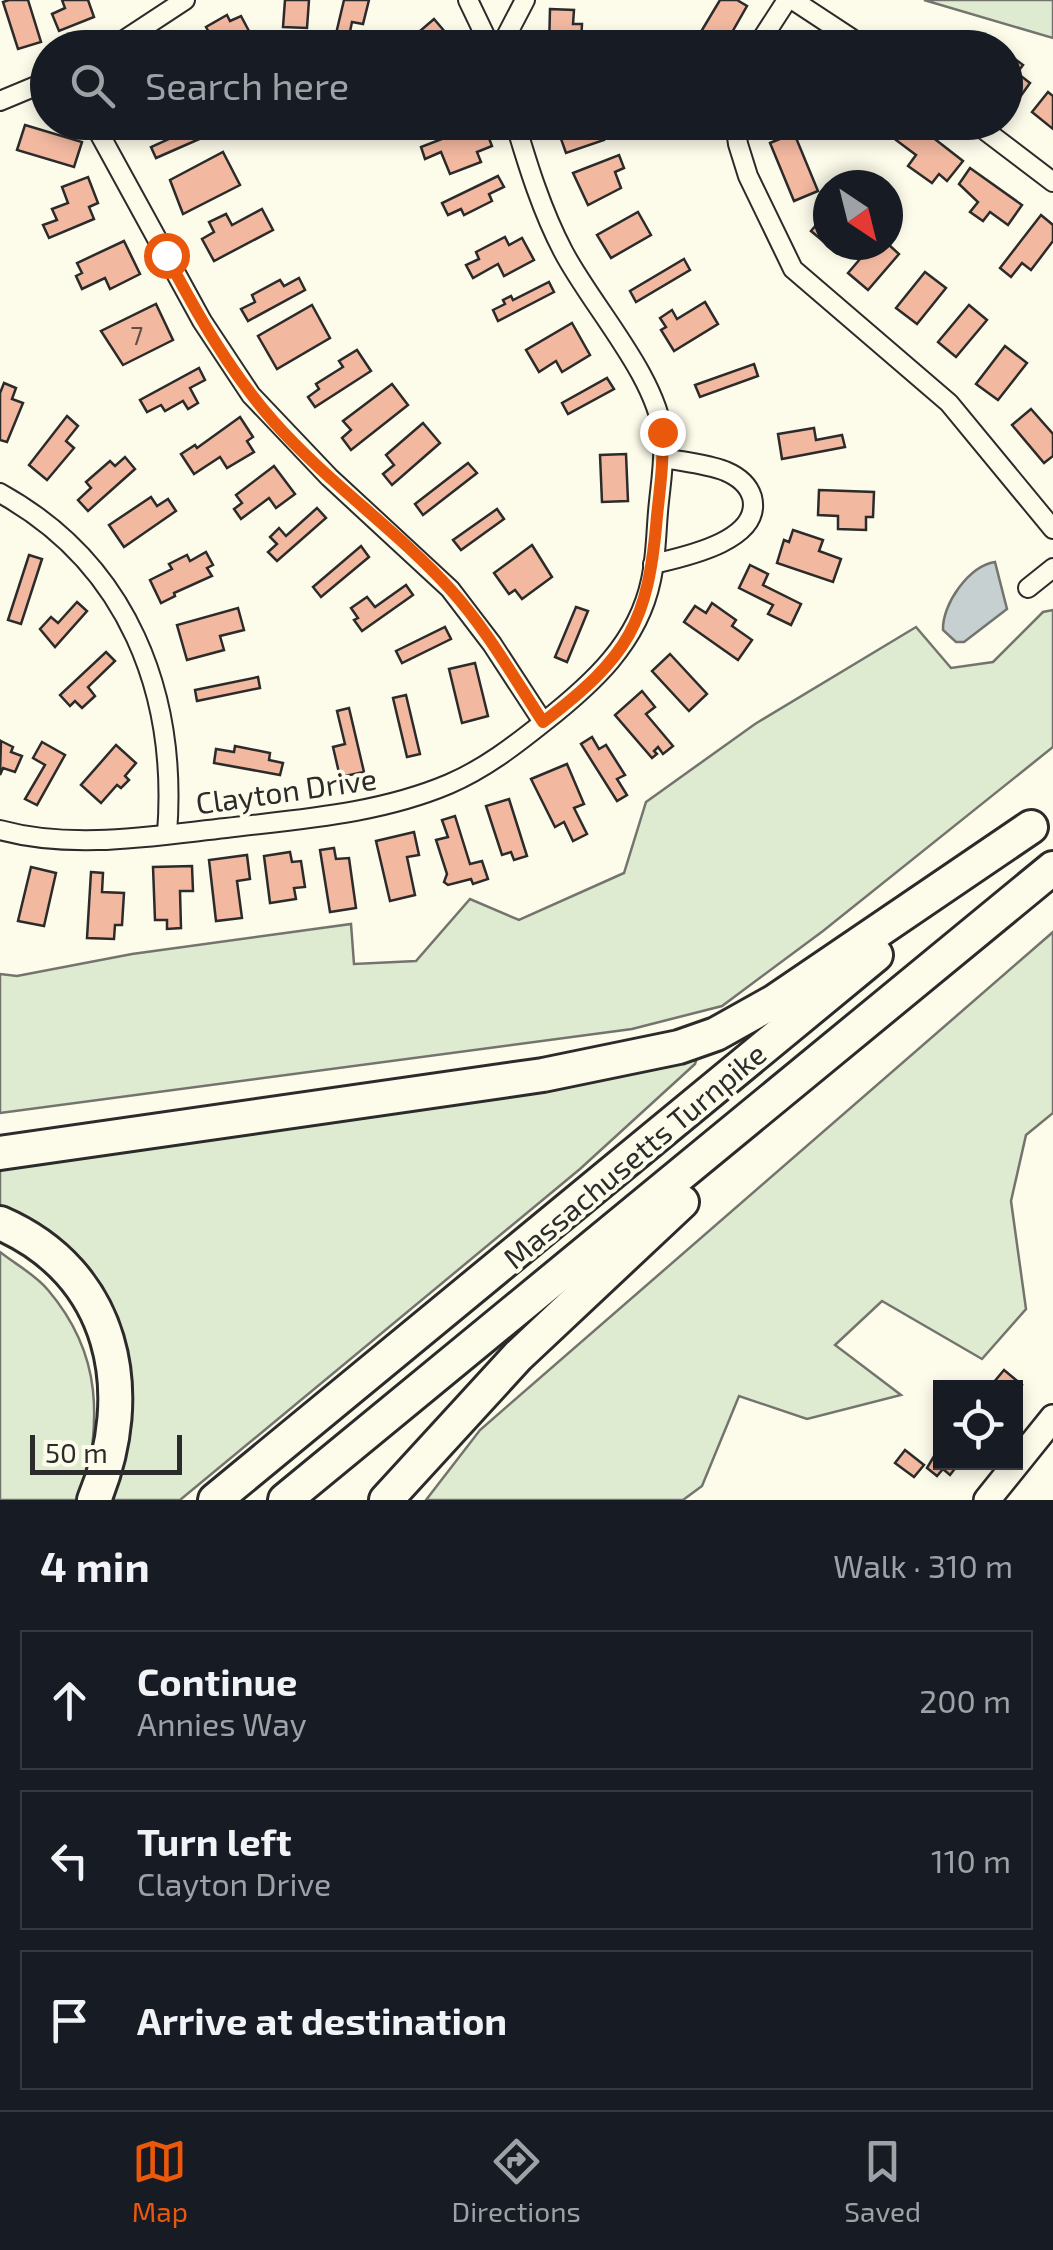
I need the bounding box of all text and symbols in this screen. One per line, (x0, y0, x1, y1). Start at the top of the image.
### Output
search box (30, 30, 1023, 140)
icon: search (65, 58, 120, 113)
text: Search here (145, 62, 349, 108)
north arrow (813, 170, 903, 260)
route start (144, 233, 190, 279)
house number: 7 (131, 320, 144, 350)
route end (640, 410, 686, 456)
street label: Clayton Drive (193, 759, 379, 821)
street label: Massachusetts Turnpike (495, 1035, 773, 1275)
map controls (933, 1380, 1023, 1470)
button: locate (933, 1380, 1023, 1470)
scale bar (30, 1430, 182, 1474)
text: 50 m (45, 1435, 108, 1469)
text: 4 min (40, 1540, 150, 1590)
text: Walk · 310 m (833, 1546, 1013, 1584)
text: Continue (137, 1658, 297, 1704)
icon: ahead (42, 1673, 97, 1728)
text: 200 m (919, 1681, 1011, 1719)
text: Annies Way (137, 1704, 307, 1742)
text: Turn left (137, 1818, 292, 1864)
icon: left (42, 1833, 97, 1888)
text: 110 m (931, 1841, 1011, 1879)
text: Clayton Drive (137, 1864, 331, 1902)
icon: arrive (42, 1993, 97, 2048)
text: Arrive at destination (137, 1997, 507, 2043)
tab: Map (132, 2134, 188, 2228)
tab: Directions (452, 2134, 581, 2228)
tab: Saved (844, 2134, 921, 2228)

